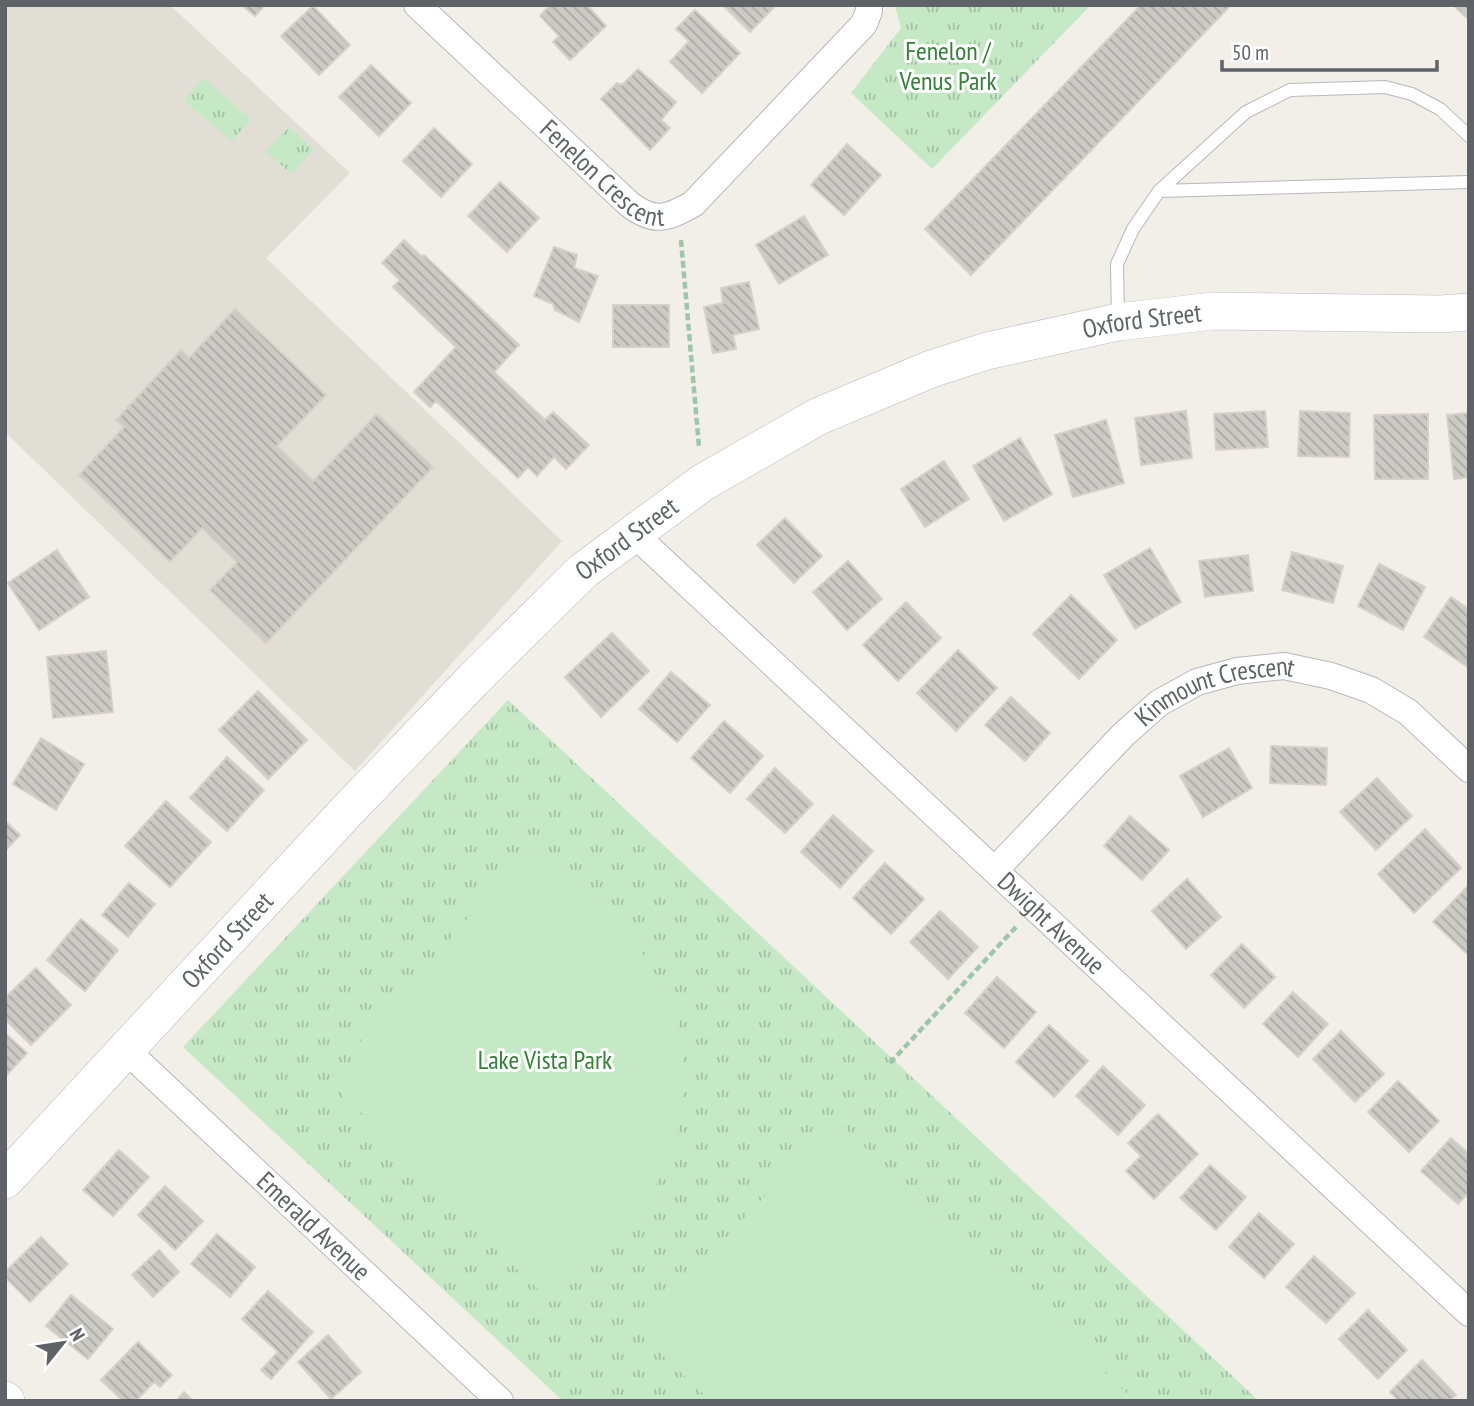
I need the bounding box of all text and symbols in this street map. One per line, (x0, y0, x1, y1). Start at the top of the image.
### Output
scale bar (1222, 28, 1437, 72)
park label: Fenelon / Venus Park (898, 34, 997, 97)
text: 50 m (1232, 39, 1269, 66)
street label: Fenelon Crescent (534, 112, 665, 233)
street label: Oxford Street (1079, 295, 1203, 345)
street label: Oxford Street (568, 489, 684, 587)
street label: Kinmount Crescent (1127, 649, 1298, 733)
street label: Dwight Avenue (991, 865, 1112, 981)
street label: Oxford Street (174, 885, 280, 995)
park label: Lake Vista Park (478, 1043, 612, 1076)
street label: Emerald Avenue (250, 1164, 378, 1287)
north arrow (28, 1308, 98, 1378)
text: N (65, 1324, 91, 1345)

